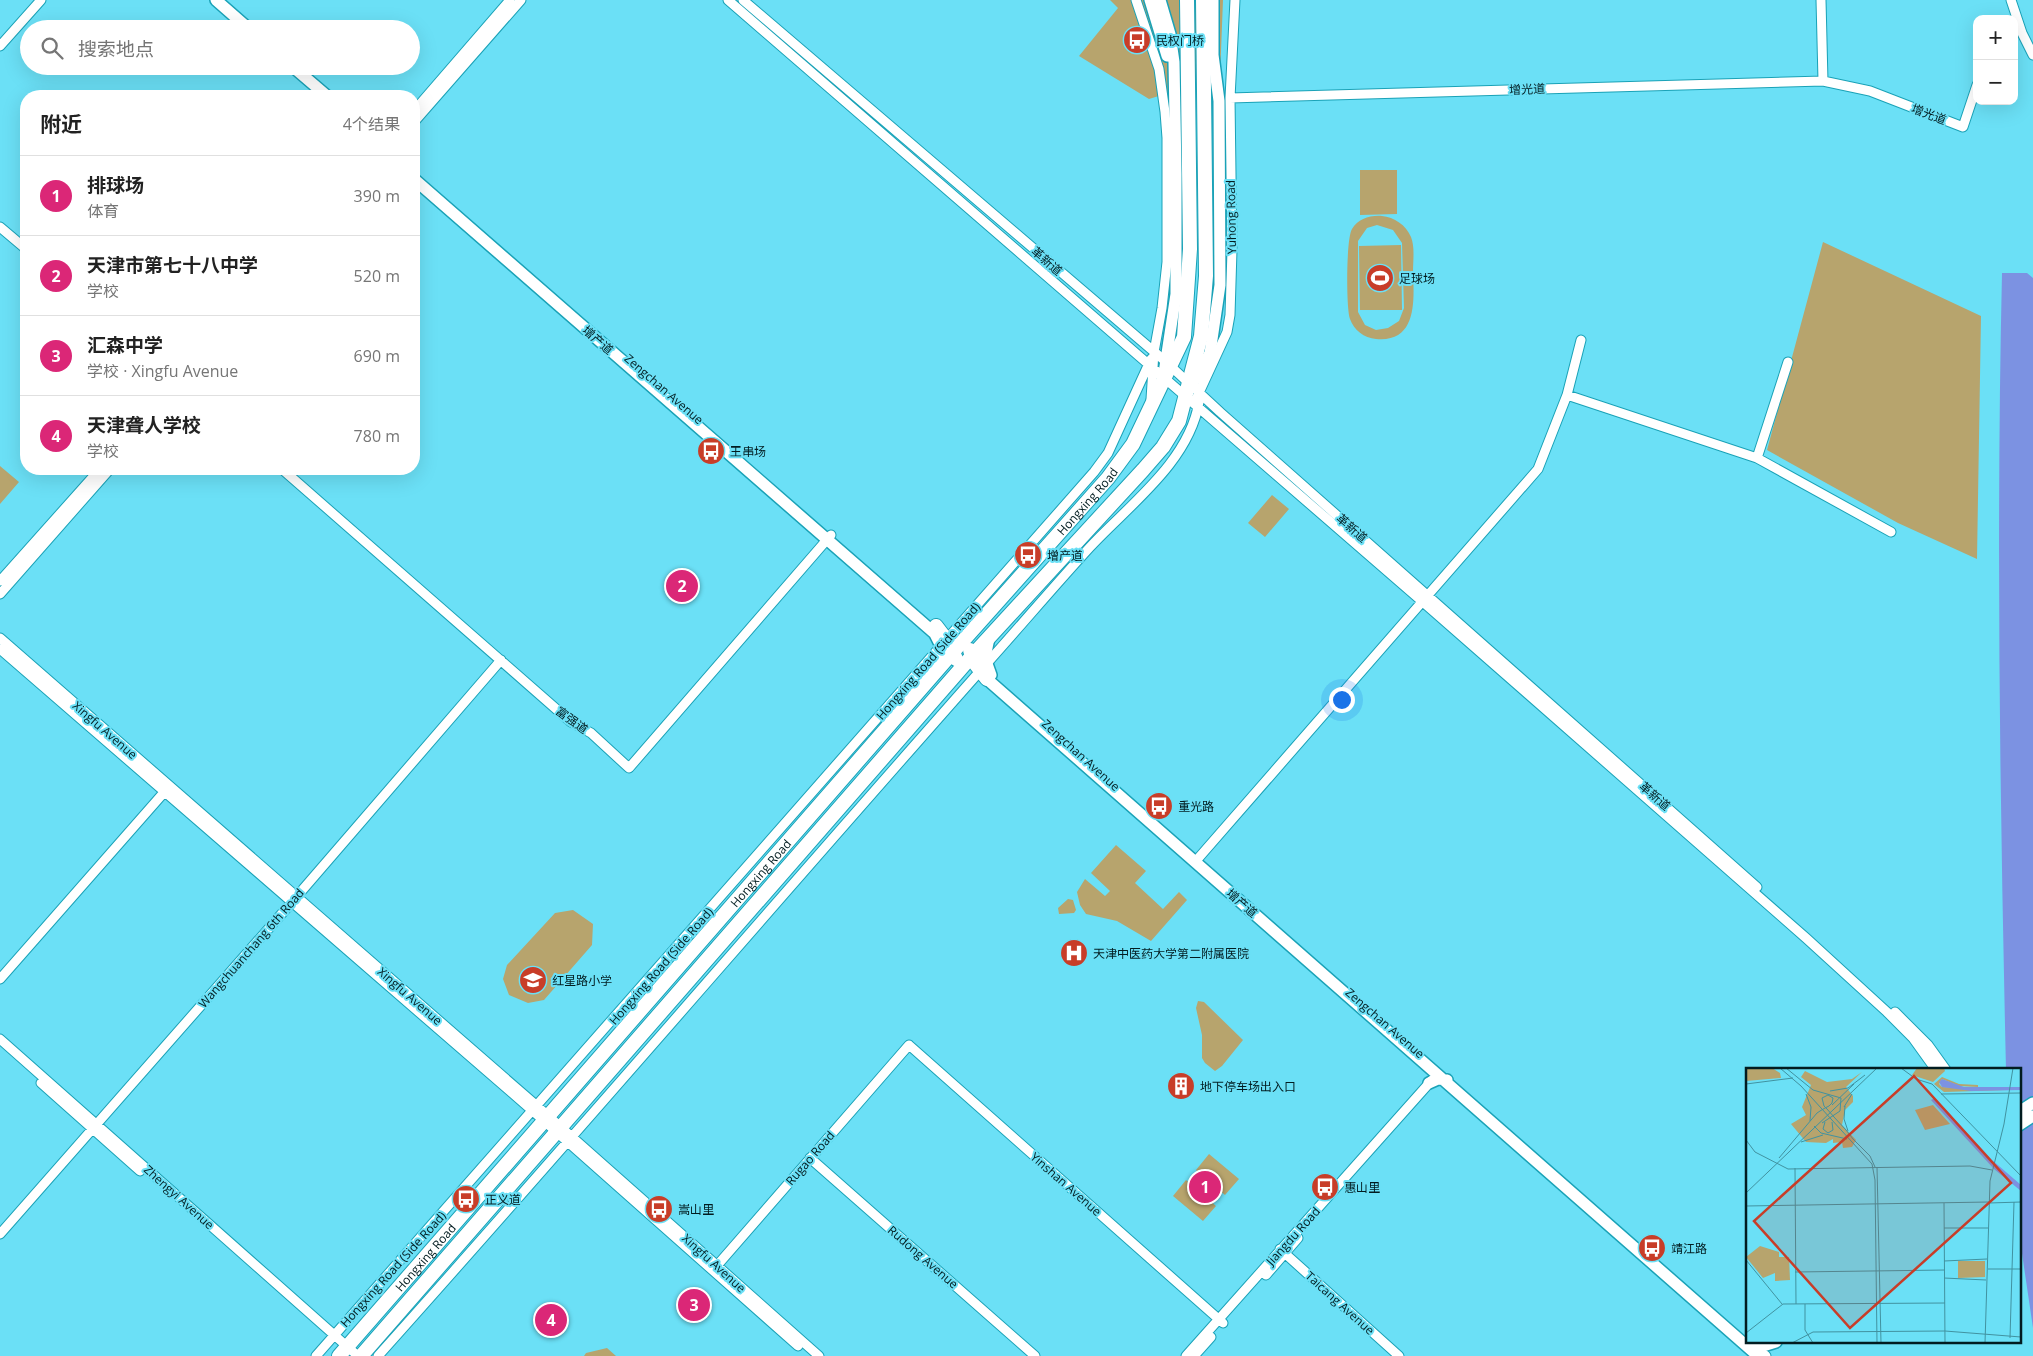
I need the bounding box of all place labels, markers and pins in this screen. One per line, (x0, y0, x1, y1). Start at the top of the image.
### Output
bus stop icon: 民权门桥 (1122, 25, 1152, 55)
place label: 民权门桥 (1156, 32, 1204, 49)
sports icon: 足球场 (1365, 263, 1395, 293)
place label: 足球场 (1399, 270, 1435, 287)
bus stop icon: 王串场 (696, 436, 726, 466)
place label: 王串场 (730, 443, 766, 460)
bus stop icon: 增产道 (1013, 540, 1043, 570)
place label: 增产道 (1047, 547, 1083, 564)
pin: 2 (666, 567, 698, 605)
bus stop icon: 重光路 (1144, 791, 1174, 821)
place label: 重光路 (1178, 798, 1214, 815)
hospital icon: 天津中医药大学第二附属医院 (1059, 938, 1089, 968)
place label: 天津中医药大学第二附属医院 (1093, 945, 1249, 962)
school or university icon: 红星路小学 (518, 965, 548, 995)
place label: 红星路小学 (552, 972, 612, 989)
building icon: 地下停车场出入口 (1166, 1071, 1196, 1101)
place label: 地下停车场出入口 (1200, 1078, 1296, 1095)
pin: 1 (1189, 1168, 1221, 1206)
bus stop icon: 惠山里 (1310, 1172, 1340, 1202)
place label: 惠山里 (1344, 1179, 1380, 1196)
bus stop icon: 正义道 (451, 1184, 481, 1214)
place label: 正义道 (485, 1191, 521, 1208)
bus stop icon: 嵩山里 (644, 1194, 674, 1224)
place label: 嵩山里 (678, 1201, 714, 1218)
bus stop icon: 靖江路 (1637, 1233, 1667, 1263)
place label: 靖江路 (1671, 1240, 1707, 1257)
pin: 3 (678, 1286, 710, 1324)
pin: 4 (535, 1301, 567, 1339)

